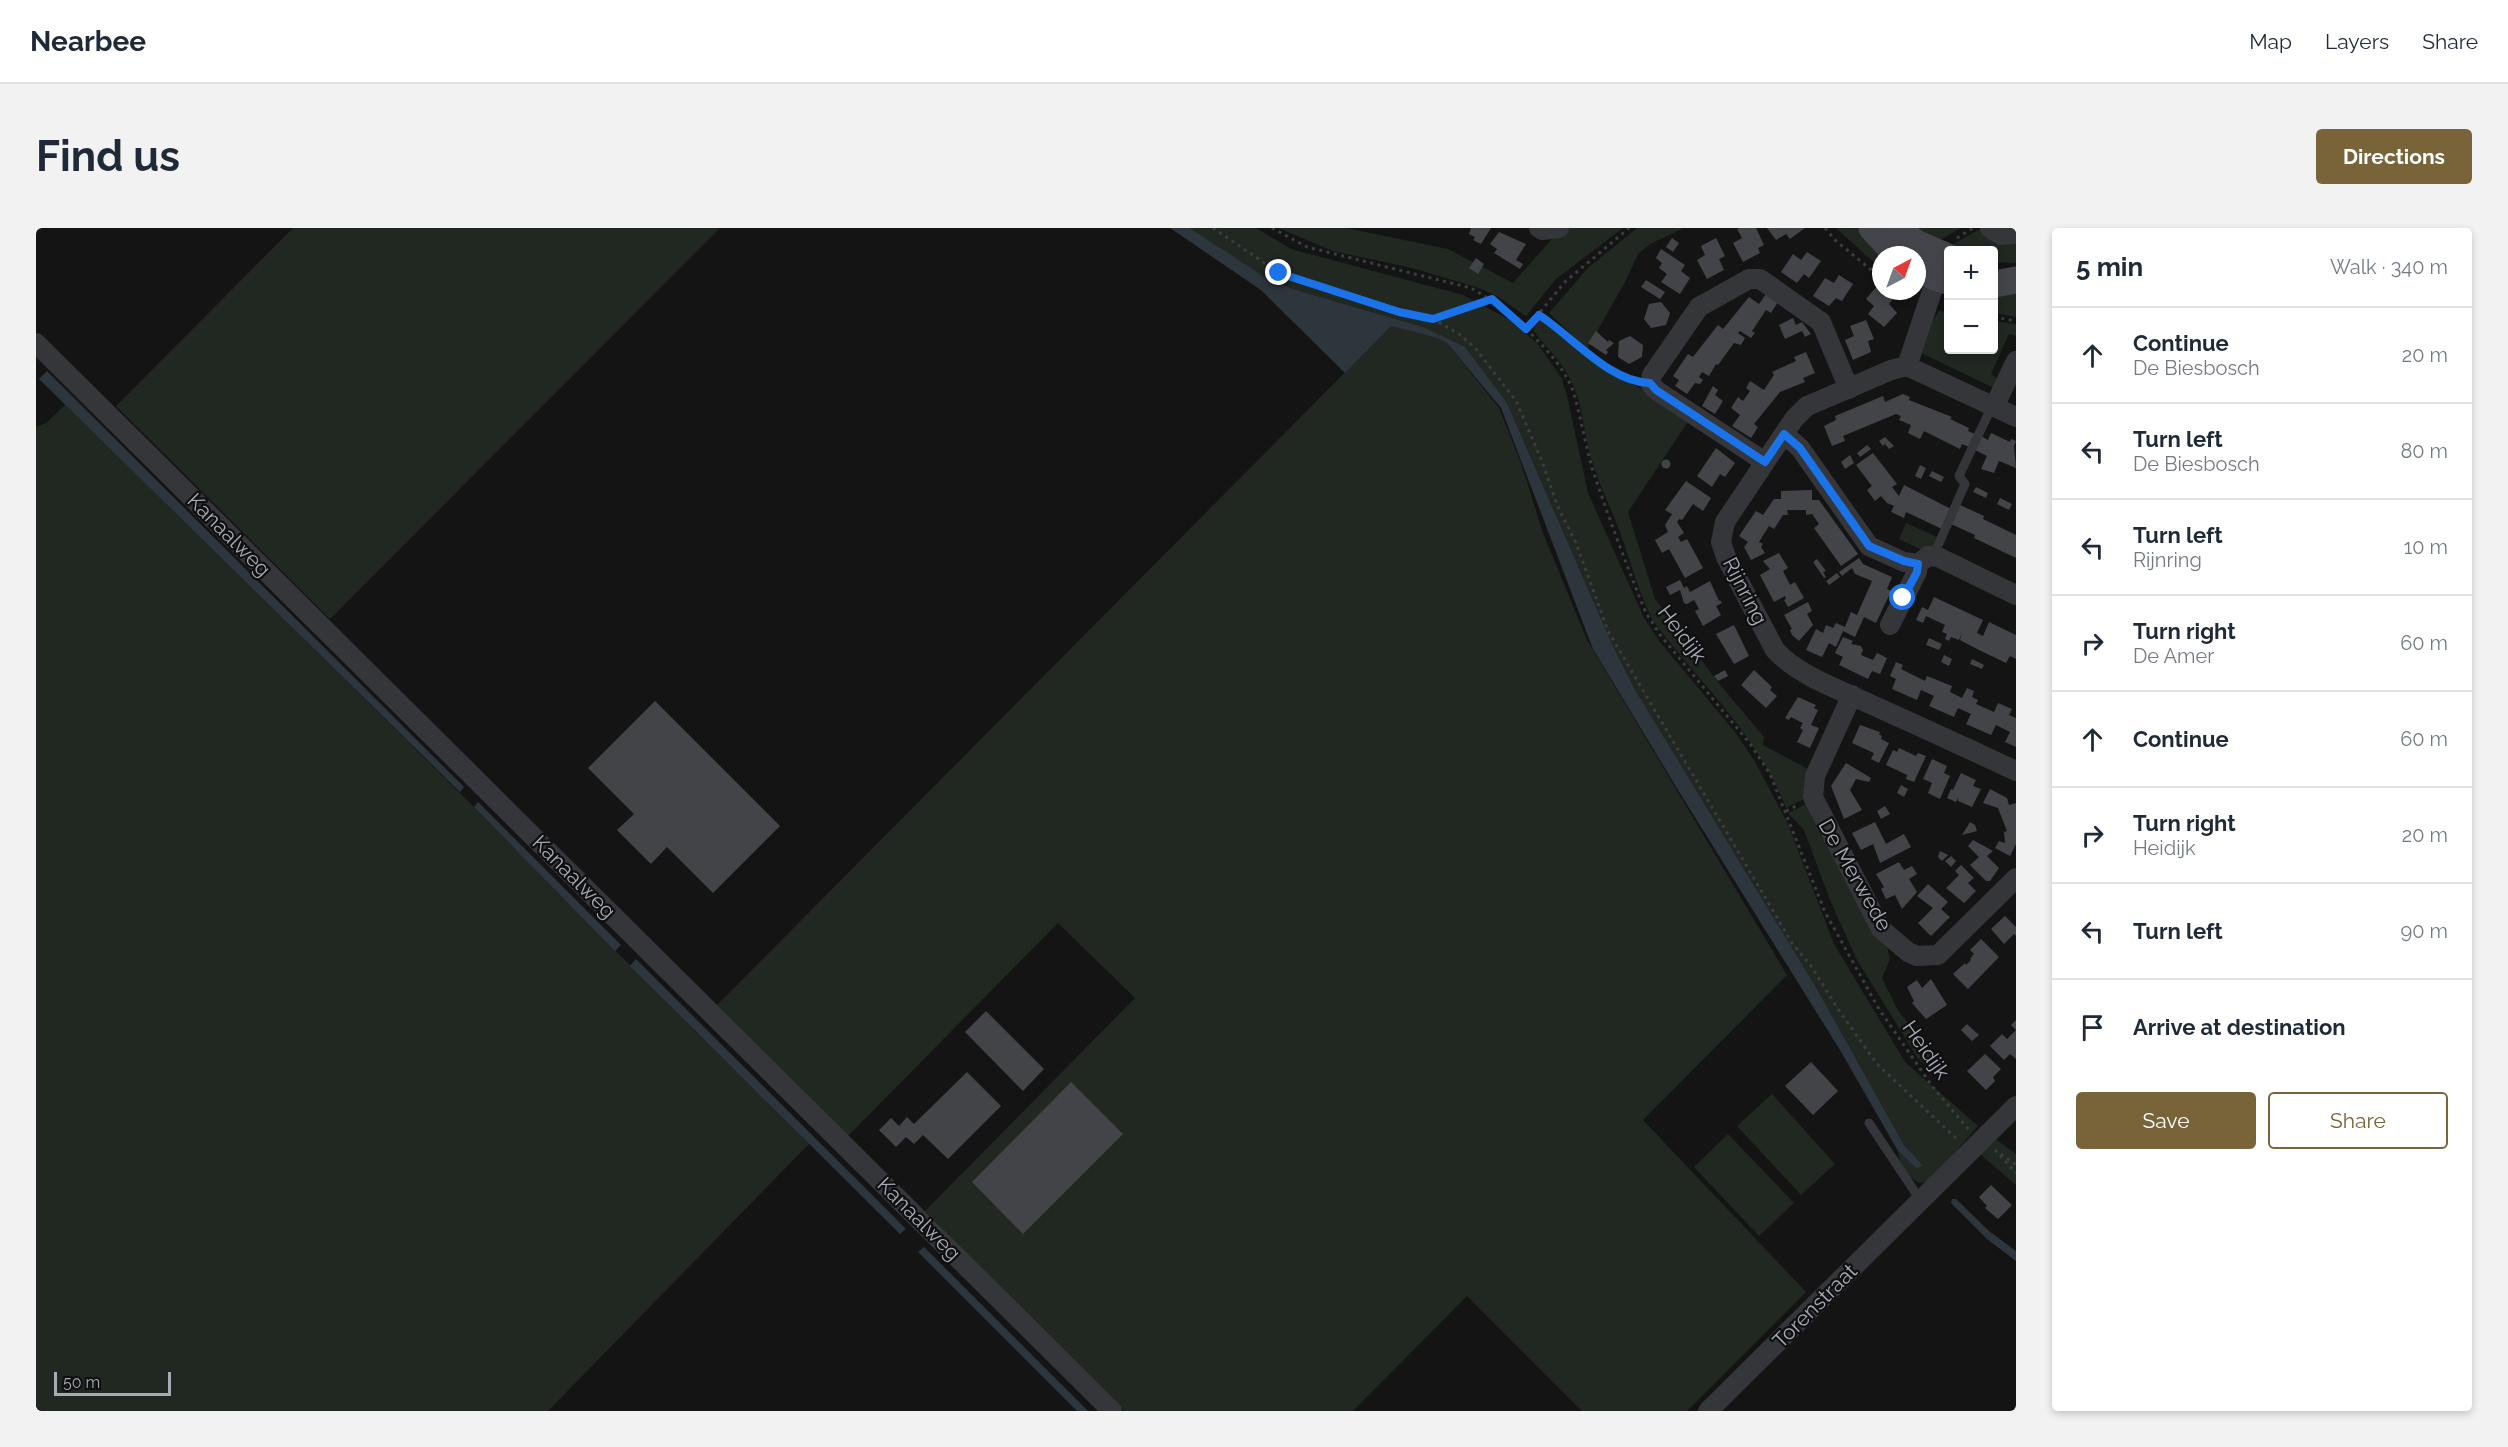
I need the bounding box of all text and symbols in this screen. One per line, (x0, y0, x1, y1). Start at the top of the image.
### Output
text: Nearbee (30, 25, 146, 58)
text: Map (2249, 29, 2292, 54)
text: Layers (2325, 29, 2389, 54)
text: Share (2422, 29, 2478, 54)
button: Directions (2316, 129, 2472, 184)
text: Find us (36, 132, 180, 181)
north arrow (1872, 246, 1926, 300)
map controls (1944, 246, 1998, 354)
button: + (1944, 246, 1998, 300)
text: 5 min (2076, 252, 2143, 282)
text: Walk · 340 m (2330, 255, 2448, 279)
route end (1265, 259, 1291, 285)
button: − (1944, 300, 1998, 354)
text: Continue (2133, 330, 2229, 356)
icon: ahead (2076, 339, 2109, 372)
text: 20 m (2402, 343, 2448, 367)
text: De Biesbosch (2133, 356, 2260, 380)
text: Turn left (2133, 426, 2223, 452)
icon: left (2076, 435, 2109, 468)
text: 80 m (2400, 439, 2448, 463)
text: De Biesbosch (2133, 452, 2260, 476)
street label: Kanaalweg (183, 488, 276, 581)
text: Turn left (2133, 522, 2223, 548)
icon: left (2076, 531, 2109, 564)
text: 10 m (2404, 535, 2448, 559)
text: Rijnring (2133, 548, 2202, 572)
street label: Rijnring (1718, 553, 1773, 629)
route start (1889, 584, 1915, 610)
street label: Heidijk (1653, 600, 1712, 667)
text: Turn right (2133, 618, 2236, 644)
icon: right (2076, 627, 2109, 660)
text: 60 m (2400, 631, 2448, 655)
text: De Amer (2133, 644, 2214, 668)
icon: ahead (2076, 723, 2109, 756)
text: Continue (2133, 726, 2229, 752)
text: 60 m (2400, 727, 2448, 751)
text: Turn right (2133, 810, 2236, 836)
street label: De Merwede (1813, 814, 1898, 935)
icon: right (2076, 819, 2109, 852)
text: 20 m (2402, 823, 2448, 847)
street label: Kanaalweg (528, 830, 621, 923)
text: Heidijk (2133, 836, 2196, 860)
icon: left (2076, 915, 2109, 948)
text: Turn left (2133, 918, 2223, 944)
text: 90 m (2401, 919, 2448, 943)
icon: arrive (2076, 1011, 2109, 1044)
text: Arrive at destination (2133, 1014, 2346, 1040)
street label: Heidijk (1897, 1016, 1956, 1084)
button: Save (2076, 1092, 2256, 1149)
button: Share (2268, 1092, 2448, 1149)
street label: Kanaalweg (873, 1172, 966, 1265)
street label: Torenstraat (1767, 1258, 1862, 1353)
scale bar (54, 1369, 171, 1396)
text: 50 m (63, 1373, 100, 1392)

